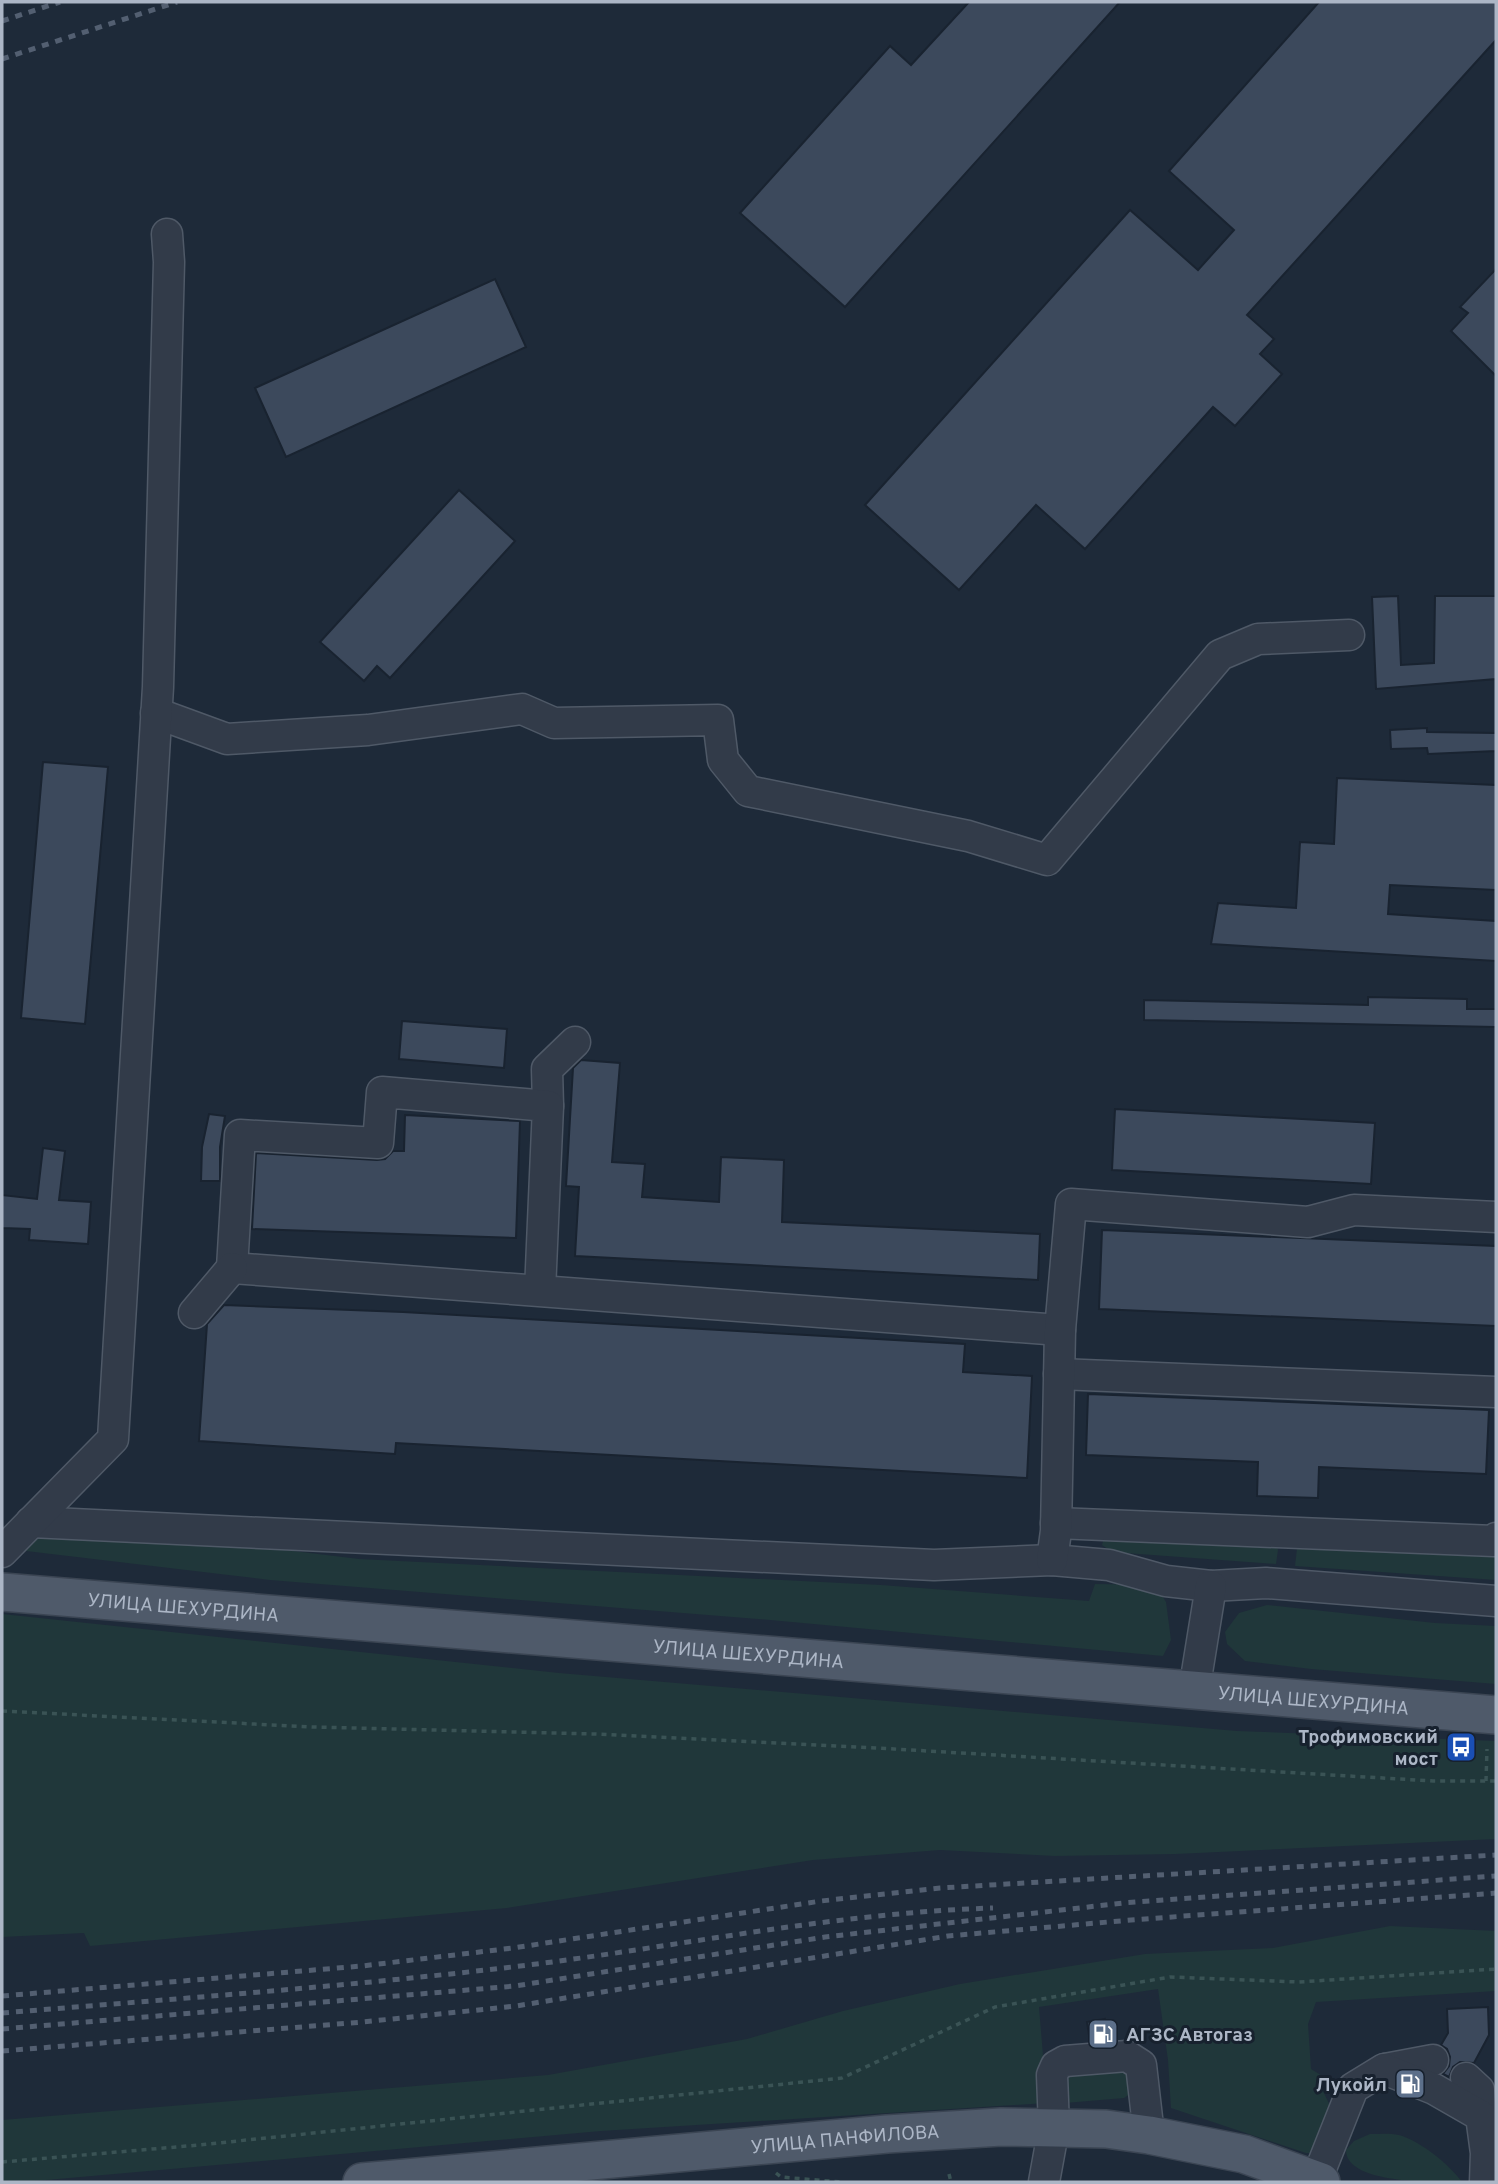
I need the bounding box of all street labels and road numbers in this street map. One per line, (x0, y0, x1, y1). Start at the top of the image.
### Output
street label: УЛИЦА ШЕХУРДИНА (87, 1589, 280, 1629)
street label: УЛИЦА ШЕХУРДИНА (652, 1636, 845, 1675)
street label: УЛИЦА ШЕХУРДИНА (1217, 1682, 1410, 1722)
street label: УЛИЦА ПАНФИЛОВА (750, 2121, 940, 2160)

